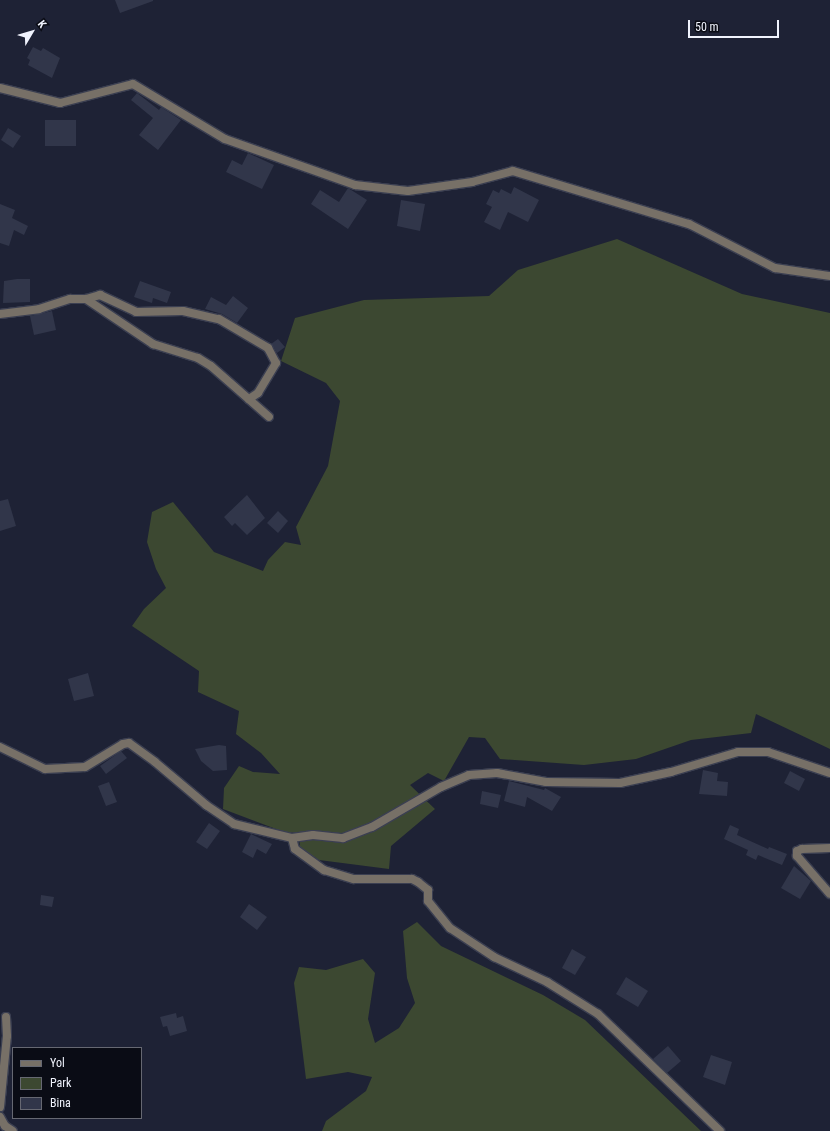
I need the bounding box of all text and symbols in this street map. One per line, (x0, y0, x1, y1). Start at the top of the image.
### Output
north arrow (12, 12, 52, 52)
scale bar (690, 12, 781, 38)
text: K (35, 18, 49, 31)
text: 50 m (695, 20, 719, 34)
legend (12, 1047, 142, 1119)
text: Yol (50, 1056, 65, 1070)
text: Park (50, 1076, 71, 1090)
text: Bina (50, 1096, 71, 1110)

